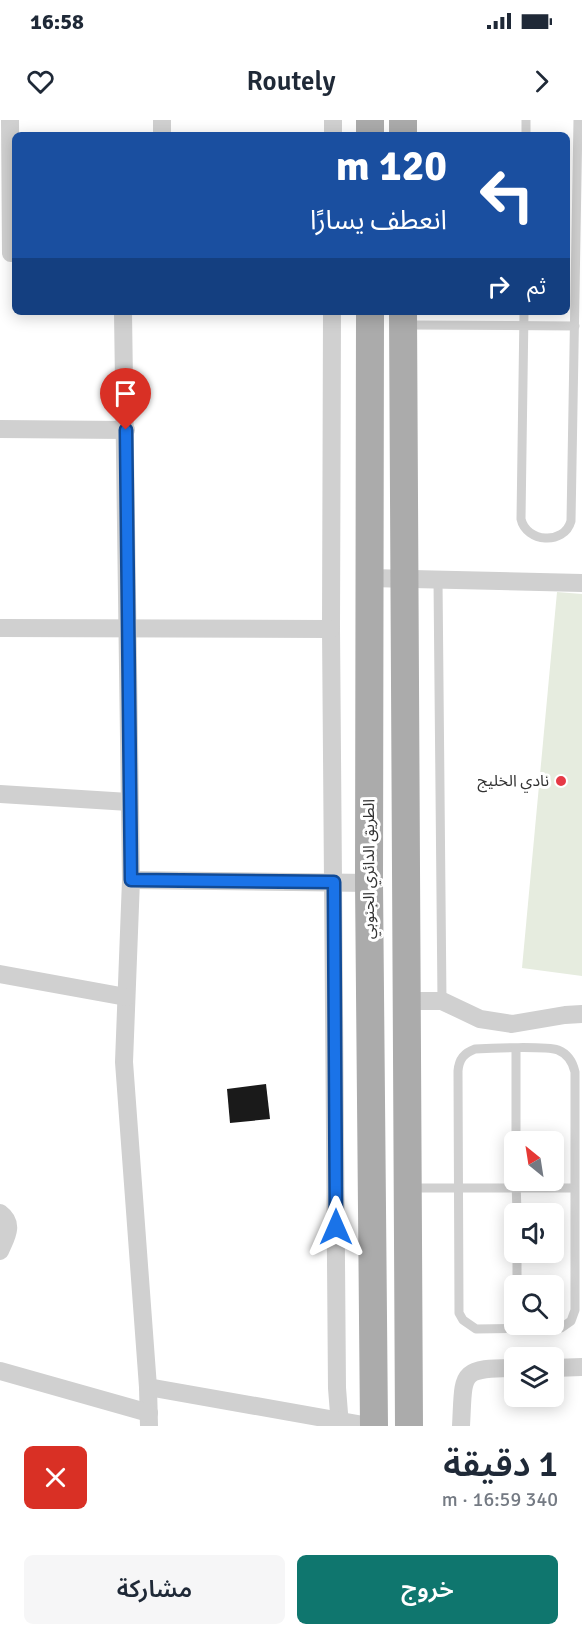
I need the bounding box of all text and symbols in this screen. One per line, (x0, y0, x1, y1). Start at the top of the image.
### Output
text: 16:58 (30, 8, 84, 35)
icon: heart (24, 65, 57, 98)
text: Routely (247, 65, 335, 98)
icon: forward (525, 65, 558, 98)
text: 120 m (336, 141, 447, 192)
icon: left (468, 156, 546, 234)
text: انعطف يسارًا (310, 204, 447, 237)
icon: right (482, 270, 515, 303)
text: ثم (527, 273, 546, 300)
pin (100, 368, 151, 430)
icon: arrive (109, 377, 142, 410)
place label: نادي الخليج (477, 771, 549, 793)
marker: نادي الخليج (554, 774, 568, 788)
street label: الطريق الدائري الجنوبي (359, 799, 381, 939)
north arrow (504, 1131, 564, 1191)
map controls (504, 1131, 564, 1407)
position arrow (304, 1195, 368, 1259)
button: sound (504, 1203, 564, 1263)
button: search (504, 1275, 564, 1335)
button: layers (504, 1347, 564, 1407)
text: 1 دقيقة (443, 1442, 558, 1487)
button: close (24, 1446, 87, 1509)
text: 340 m · 16:59 (442, 1487, 558, 1512)
button: مشاركة (24, 1555, 285, 1624)
button: خروج (297, 1555, 558, 1624)

